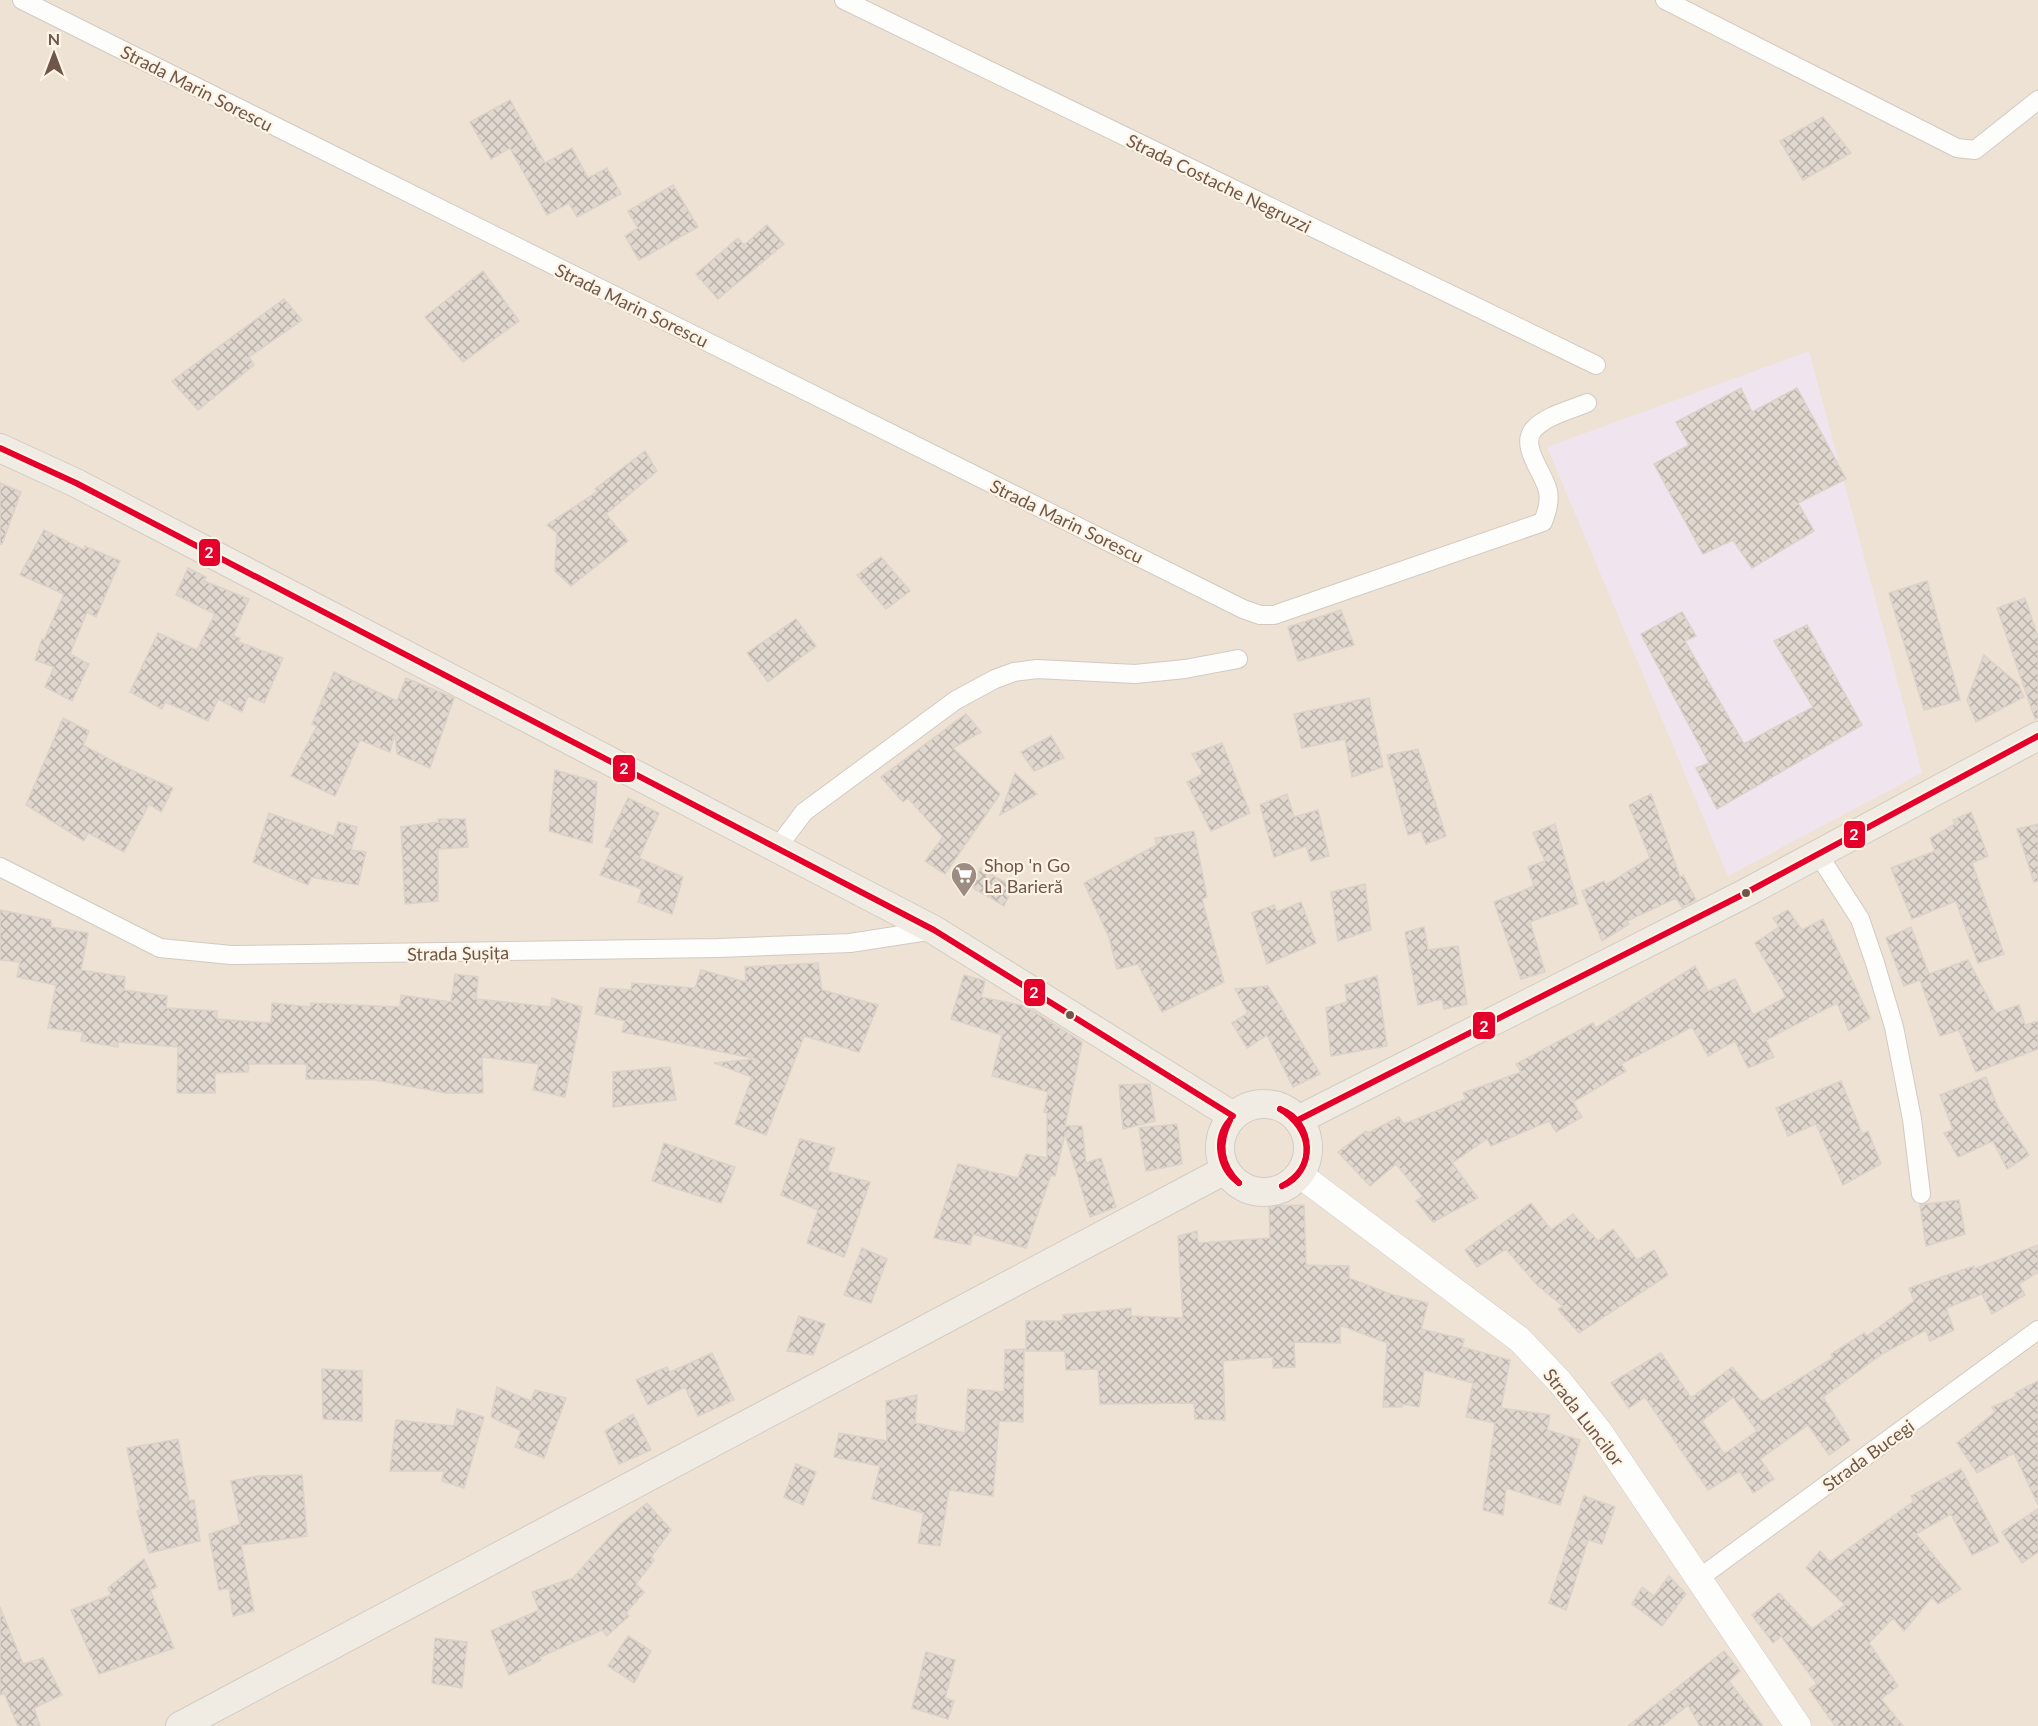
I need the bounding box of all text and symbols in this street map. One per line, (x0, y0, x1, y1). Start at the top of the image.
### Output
north arrow (24, 24, 84, 84)
text: N (48, 29, 60, 48)
street label: Strada Marin Sorescu (117, 40, 277, 136)
street label: Strada Costache Negruzzi (1123, 129, 1315, 237)
street label: Strada Marin Sorescu (552, 258, 712, 352)
street label: Strada Marin Sorescu (987, 474, 1147, 568)
line badge: 2 (198, 538, 221, 567)
text: 2 (204, 542, 214, 561)
line badge: 2 (612, 754, 636, 783)
text: 2 (619, 758, 629, 777)
line badge: 2 (1843, 820, 1866, 849)
text: 2 (1849, 824, 1859, 843)
place label: Shop 'n Go La Barieră (984, 854, 1070, 897)
supermarket icon: Shop 'n Go La Barieră (949, 860, 979, 898)
unlabelled marker (1740, 887, 1752, 899)
street label: Strada Șușița (407, 941, 509, 965)
line badge: 2 (1023, 978, 1046, 1007)
text: 2 (1029, 982, 1039, 1001)
unlabelled marker (1064, 1009, 1076, 1021)
line badge: 2 (1472, 1011, 1496, 1040)
text: 2 (1479, 1016, 1489, 1035)
street label: Strada Luncilor (1539, 1364, 1629, 1470)
street label: Strada Bucegi (1818, 1414, 1918, 1496)

